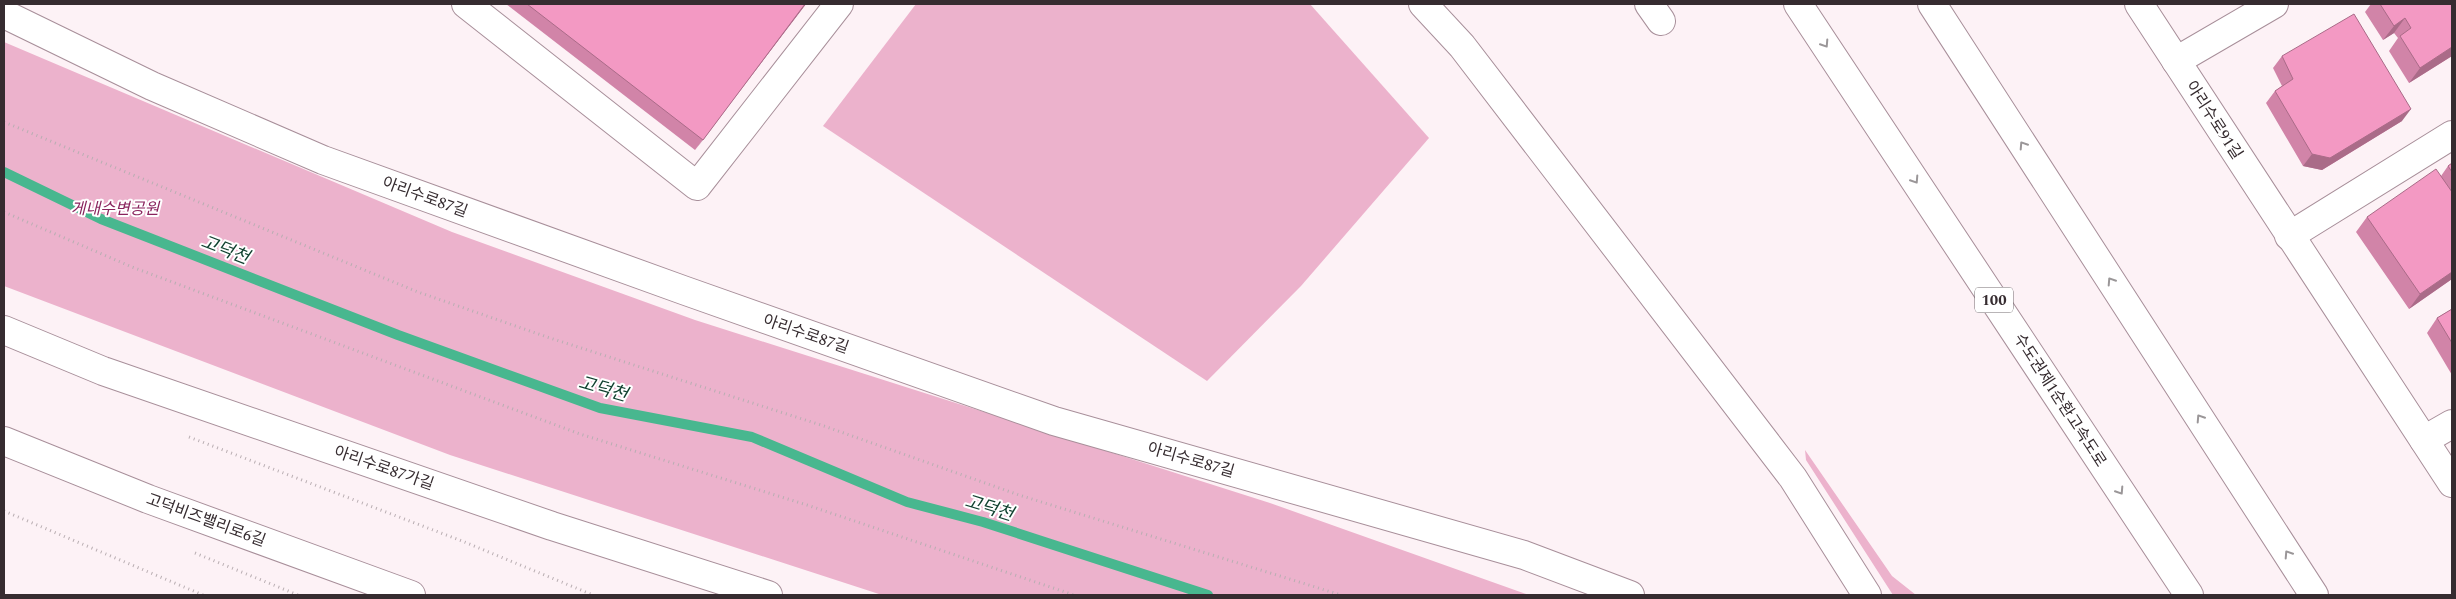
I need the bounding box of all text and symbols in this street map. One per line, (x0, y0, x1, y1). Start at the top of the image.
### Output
one-way arrow (1819, 39, 1828, 48)
street label: 아리수로91길 (2180, 76, 2248, 164)
one-way arrow (2020, 141, 2029, 150)
street label: 아리수로87길 (379, 170, 471, 224)
one-way arrow (1908, 175, 1918, 184)
park label: 게내수변공원 (71, 197, 160, 221)
water label: 고덕천 (197, 228, 255, 272)
one-way arrow (2108, 278, 2118, 287)
road number: 100 (1975, 288, 2013, 312)
street label: 아리수로87길 (760, 308, 852, 360)
street label: 수도권제1순환고속도로 (2008, 328, 2112, 472)
water label: 고덕천 (575, 369, 633, 409)
one-way arrow (2196, 414, 2206, 423)
street label: 아리수로87길 (1145, 436, 1237, 484)
street label: 아리수로87가길 (331, 440, 437, 496)
one-way arrow (2114, 485, 2123, 494)
street label: 고덕비즈밸리로6길 (143, 487, 269, 553)
water label: 고덕천 (961, 488, 1019, 529)
one-way arrow (2284, 551, 2294, 560)

